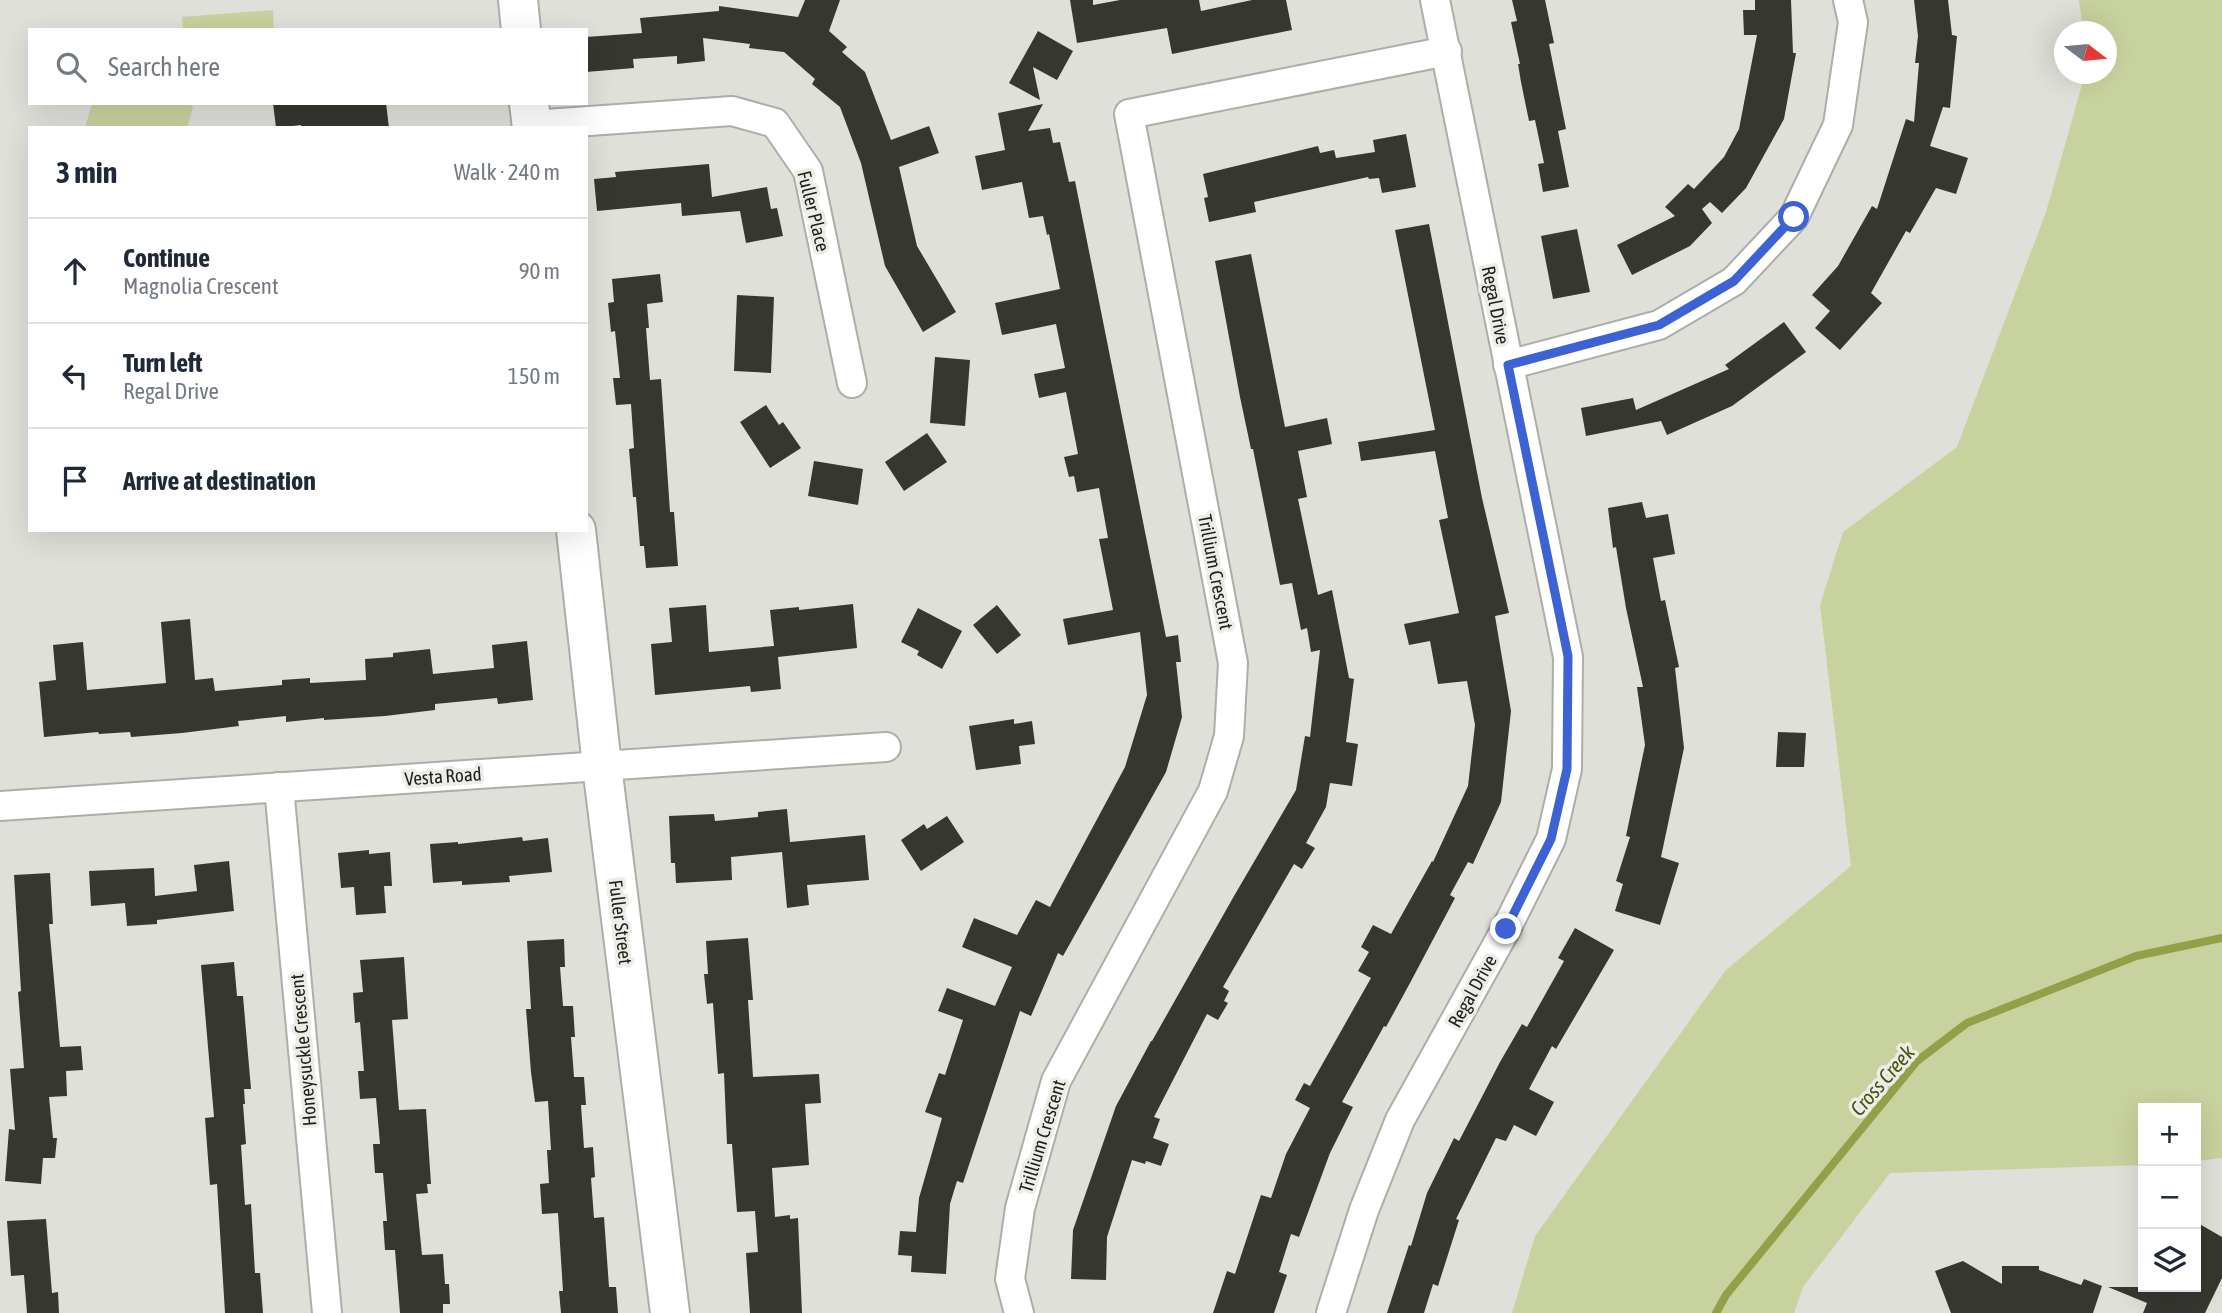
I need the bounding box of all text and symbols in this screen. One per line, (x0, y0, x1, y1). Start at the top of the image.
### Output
north arrow (2054, 21, 2117, 84)
search box (28, 28, 588, 105)
icon: search (52, 48, 90, 86)
text: Search here (108, 52, 220, 82)
text: 3 min (56, 155, 117, 189)
text: Walk · 240 m (454, 159, 560, 185)
street label: Fuller Place (793, 168, 835, 254)
route start (1778, 201, 1809, 232)
text: Continue (123, 243, 210, 273)
icon: ahead (56, 252, 94, 290)
text: 90 m (519, 258, 560, 284)
street label: Regal Drive (1478, 264, 1514, 346)
text: Magnolia Crescent (123, 273, 279, 299)
text: Turn left (123, 348, 203, 378)
icon: left (56, 357, 94, 395)
text: 150 m (508, 363, 560, 389)
text: Regal Drive (123, 378, 219, 404)
icon: arrive (56, 462, 94, 500)
text: Arrive at destination (123, 466, 316, 496)
street label: Trillium Crescent (1194, 513, 1238, 631)
street label: Vesta Road (404, 762, 482, 790)
street label: Fuller Street (605, 878, 637, 966)
route end (1490, 913, 1521, 944)
street label: Regal Drive (1443, 951, 1501, 1031)
street label: Honeysuckle Crescent (285, 973, 321, 1127)
water label: Cross Creek (1845, 1039, 1920, 1120)
street label: Trillium Crescent (1014, 1077, 1070, 1195)
map controls (2138, 1103, 2201, 1292)
button: + (2138, 1103, 2201, 1166)
button: − (2138, 1166, 2201, 1229)
button: layers (2138, 1229, 2201, 1292)

